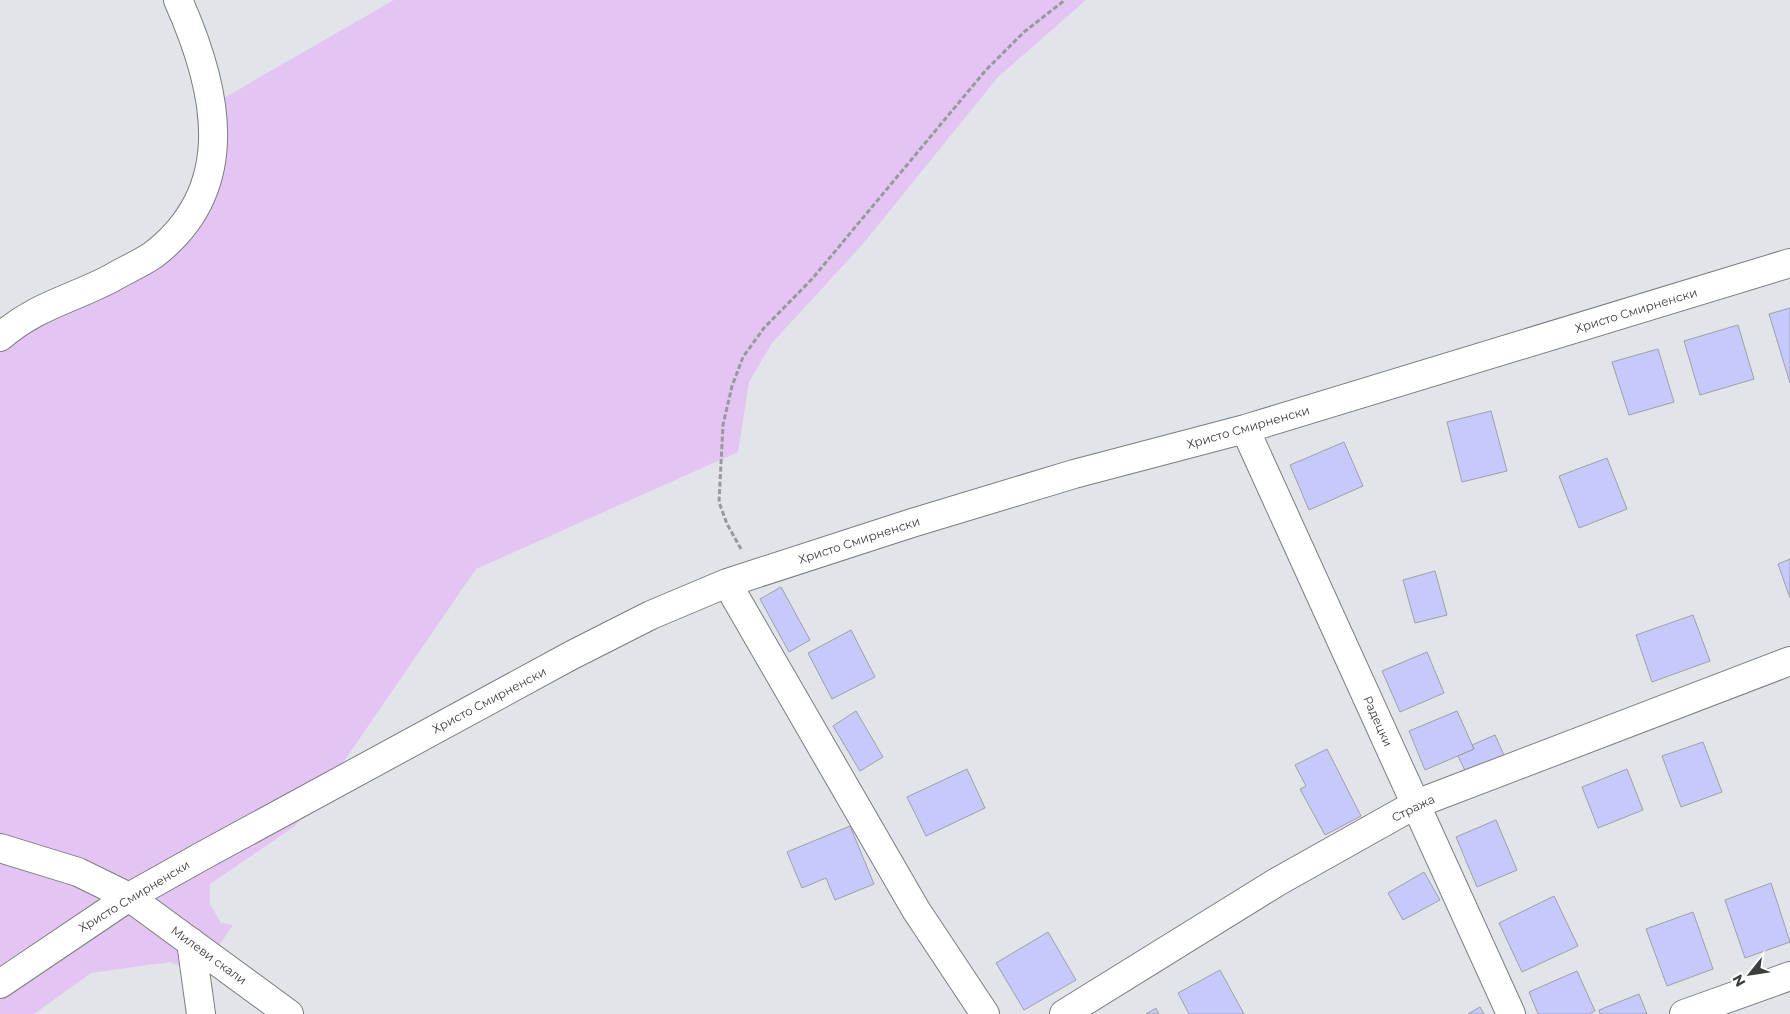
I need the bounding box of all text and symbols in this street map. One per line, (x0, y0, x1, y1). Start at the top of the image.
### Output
street label: Христо Смирненски (1573, 284, 1699, 336)
street label: Христо Смирненски (1185, 402, 1311, 452)
street label: Христо Смирненски (796, 513, 922, 567)
street label: Христо Смирненски (429, 664, 549, 736)
street label: Радецки (1360, 693, 1396, 749)
street label: Стража (1389, 791, 1437, 825)
street label: Христо Смирненски (76, 857, 192, 935)
street label: Милеви скали (168, 922, 250, 988)
north arrow (1725, 949, 1775, 999)
text: N (1728, 971, 1749, 990)

